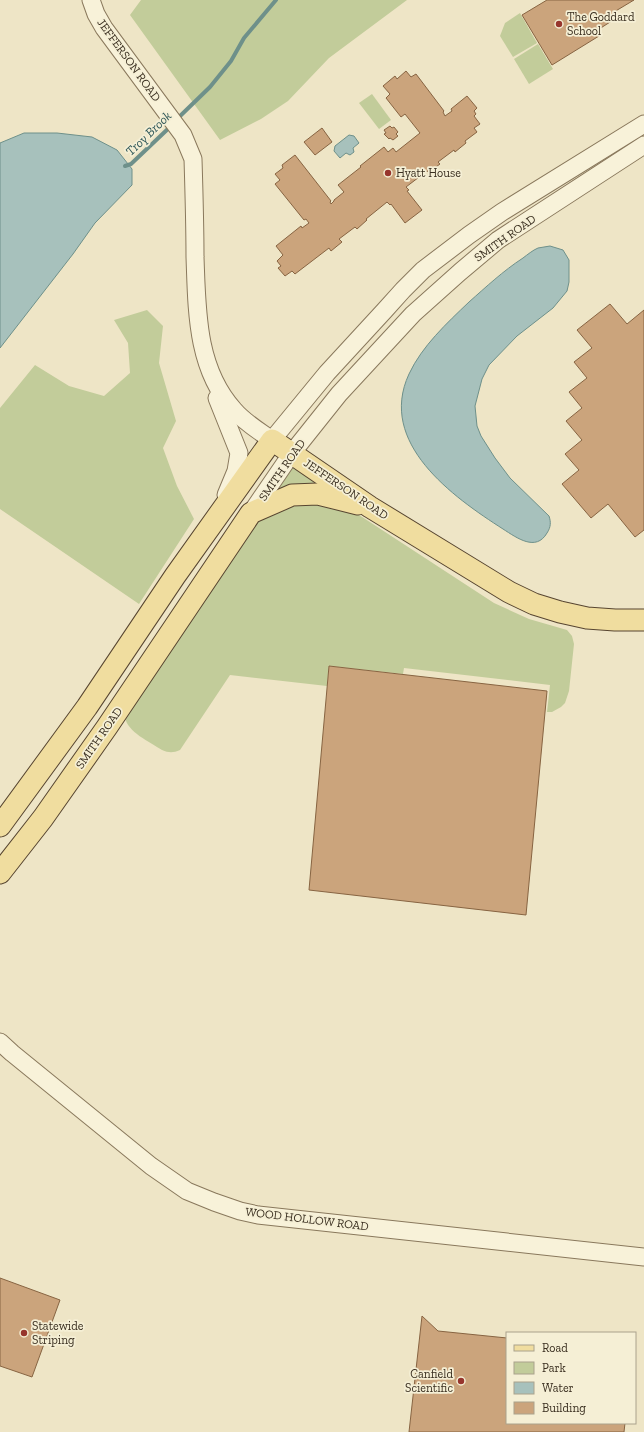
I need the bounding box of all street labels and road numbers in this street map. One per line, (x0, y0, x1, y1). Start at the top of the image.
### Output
street label: JEFFERSON ROAD (94, 16, 164, 104)
street label: SMITH ROAD (471, 212, 539, 264)
street label: SMITH ROAD (256, 436, 308, 504)
street label: JEFFERSON ROAD (301, 456, 391, 522)
street label: SMITH ROAD (73, 704, 125, 772)
street label: WOOD HOLLOW ROAD (245, 1204, 369, 1234)

